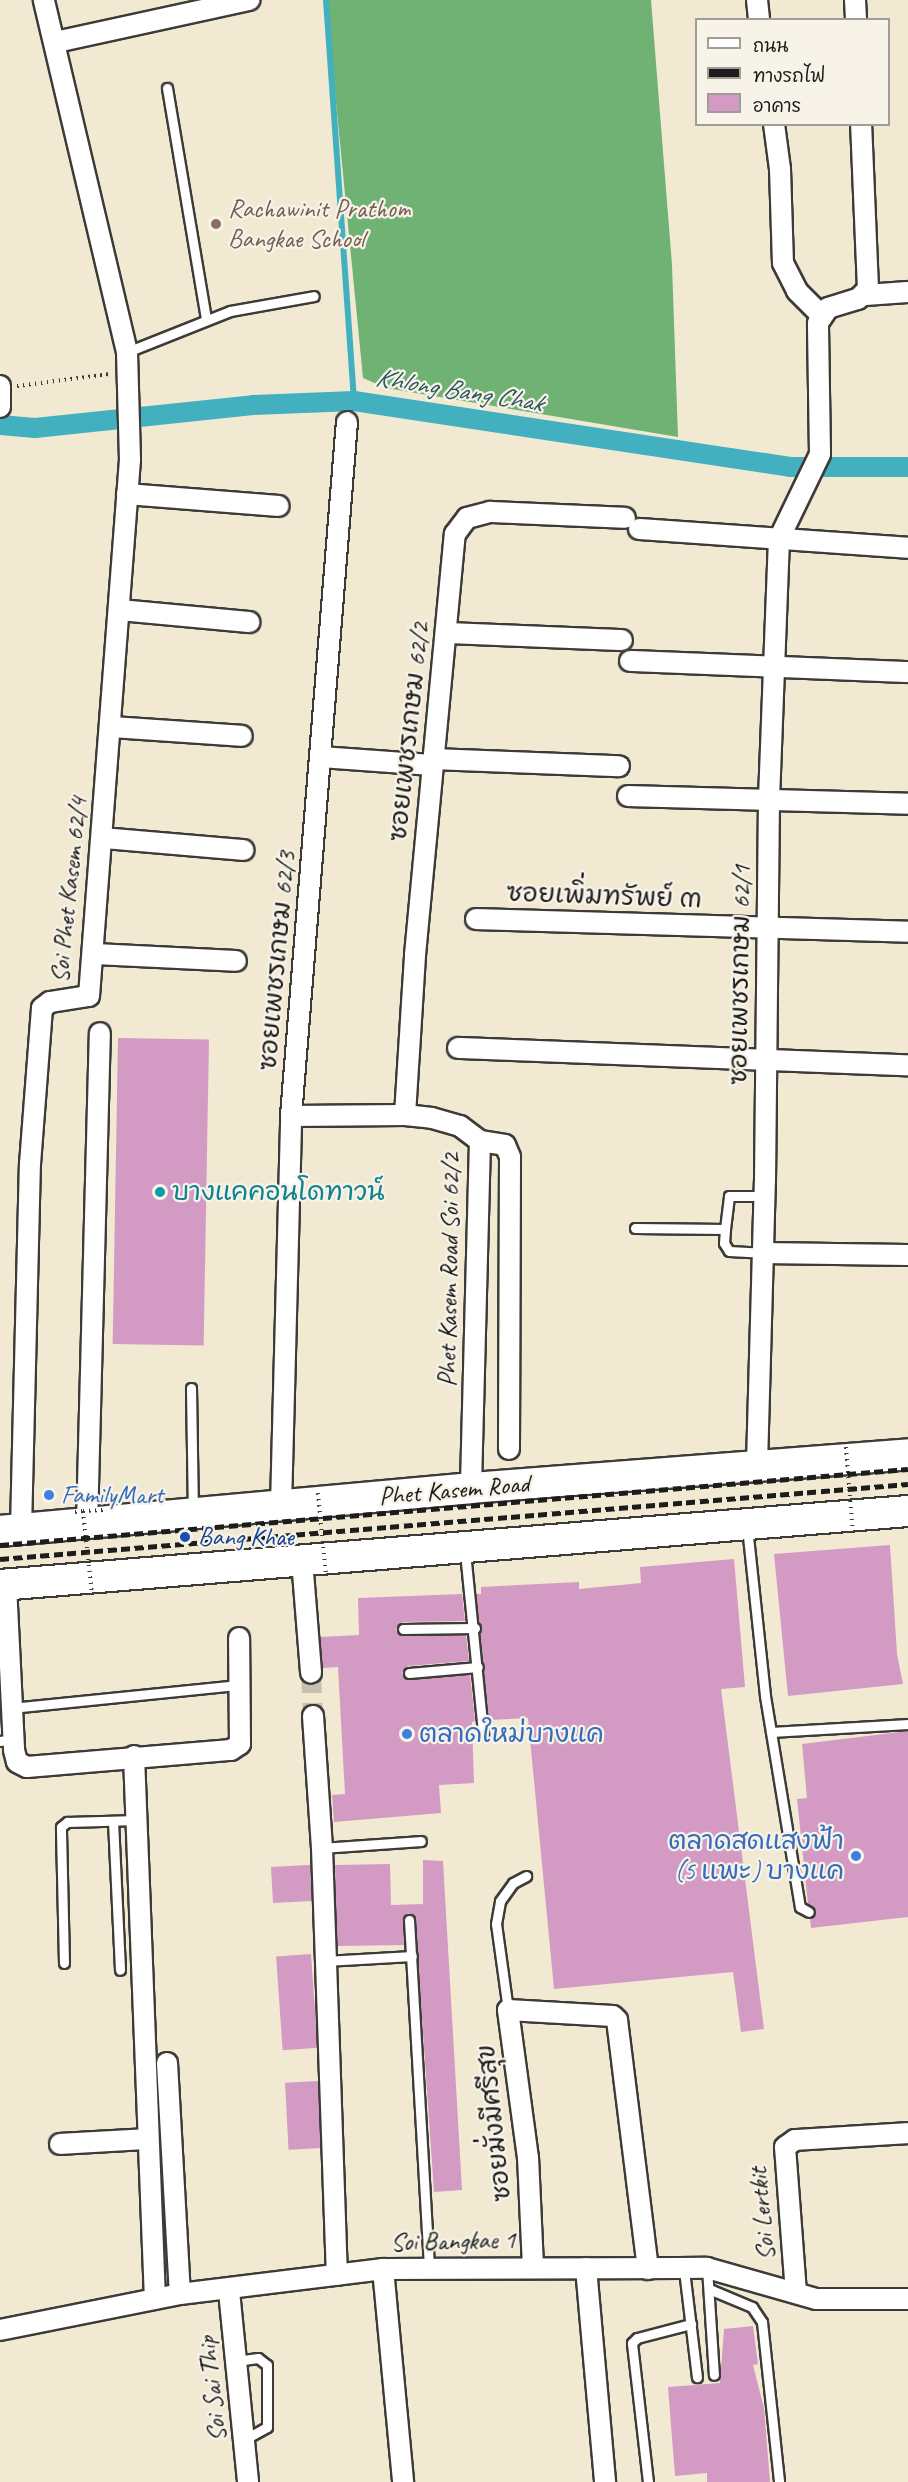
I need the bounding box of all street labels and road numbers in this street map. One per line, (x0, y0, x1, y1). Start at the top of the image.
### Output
street label: ซอยเพชรเกษม 62/2 (382, 621, 436, 843)
street label: Soi Phet Kasem 62/4 (44, 795, 94, 985)
street label: ซอยเพชรเกษม 62/3 (252, 850, 302, 1072)
street label: ซอยเพชรเกษม 62/1 (722, 865, 758, 1085)
street label: ซอยเพิ่มทรัพย์ ๓ (506, 877, 702, 915)
street label: Phet Kasem Road Soi 62/2 (431, 1151, 467, 1389)
street label: Phet Kasem Road (376, 1468, 532, 1512)
street label: ซอยมั่งมีศรีสุข (470, 2043, 518, 2203)
street label: Soi Lertkit (742, 2166, 782, 2262)
street label: Soi Bangkae 1 (390, 2224, 516, 2258)
street label: Soi Sai Thip (191, 2334, 233, 2444)

